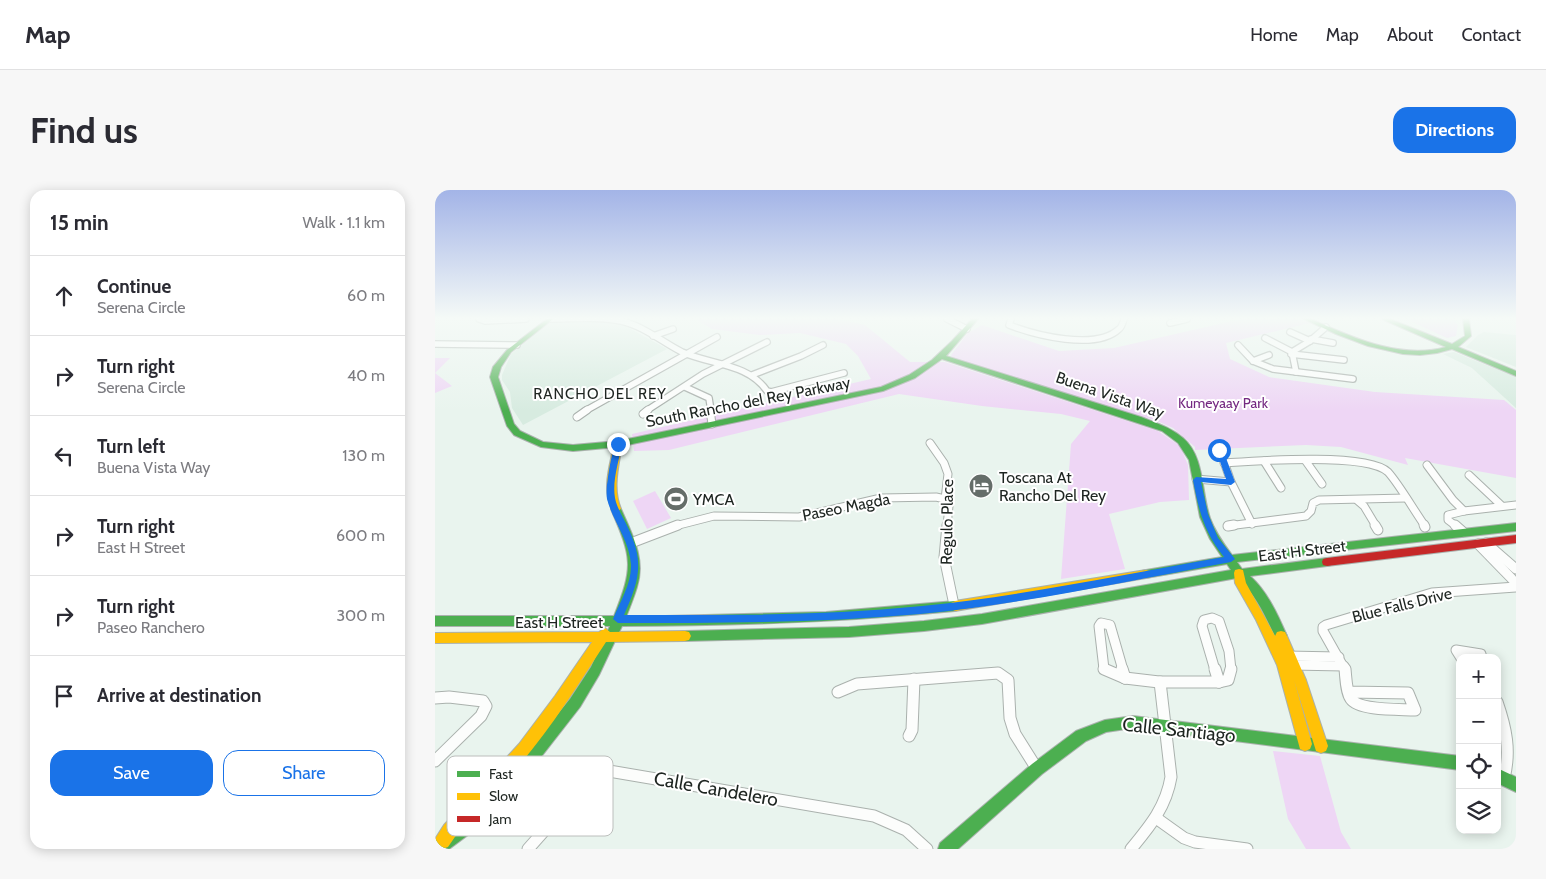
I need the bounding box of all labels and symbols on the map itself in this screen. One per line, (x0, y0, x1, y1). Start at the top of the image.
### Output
street label: Buena Vista Way (1053, 368, 1167, 422)
street label: South Rancho del Rey Parkway (644, 373, 852, 431)
district label: RANCHO DEL REY (533, 385, 667, 403)
park label: Kumeyaay Park (1178, 394, 1269, 412)
route end (607, 433, 630, 456)
route start (1208, 439, 1231, 462)
place label: Toscana At Rancho Del Rey (999, 468, 1106, 505)
hotel icon: Toscana At Rancho Del Rey (968, 473, 994, 499)
street label: Regulo Place (937, 479, 957, 565)
sports icon: YMCA (663, 486, 689, 512)
street label: Paseo Magda (801, 489, 892, 525)
place label: YMCA (692, 490, 734, 509)
street label: East H Street (1257, 536, 1348, 566)
street label: Blue Falls Drive (1350, 583, 1454, 627)
street label: East H Street (515, 613, 604, 632)
street label: Calle Santiago (1121, 713, 1237, 747)
legend (447, 756, 613, 836)
text: Fast (489, 765, 513, 783)
street label: Calle Candelero (652, 767, 780, 811)
text: Slow (489, 787, 518, 805)
text: Jam (488, 810, 511, 828)

